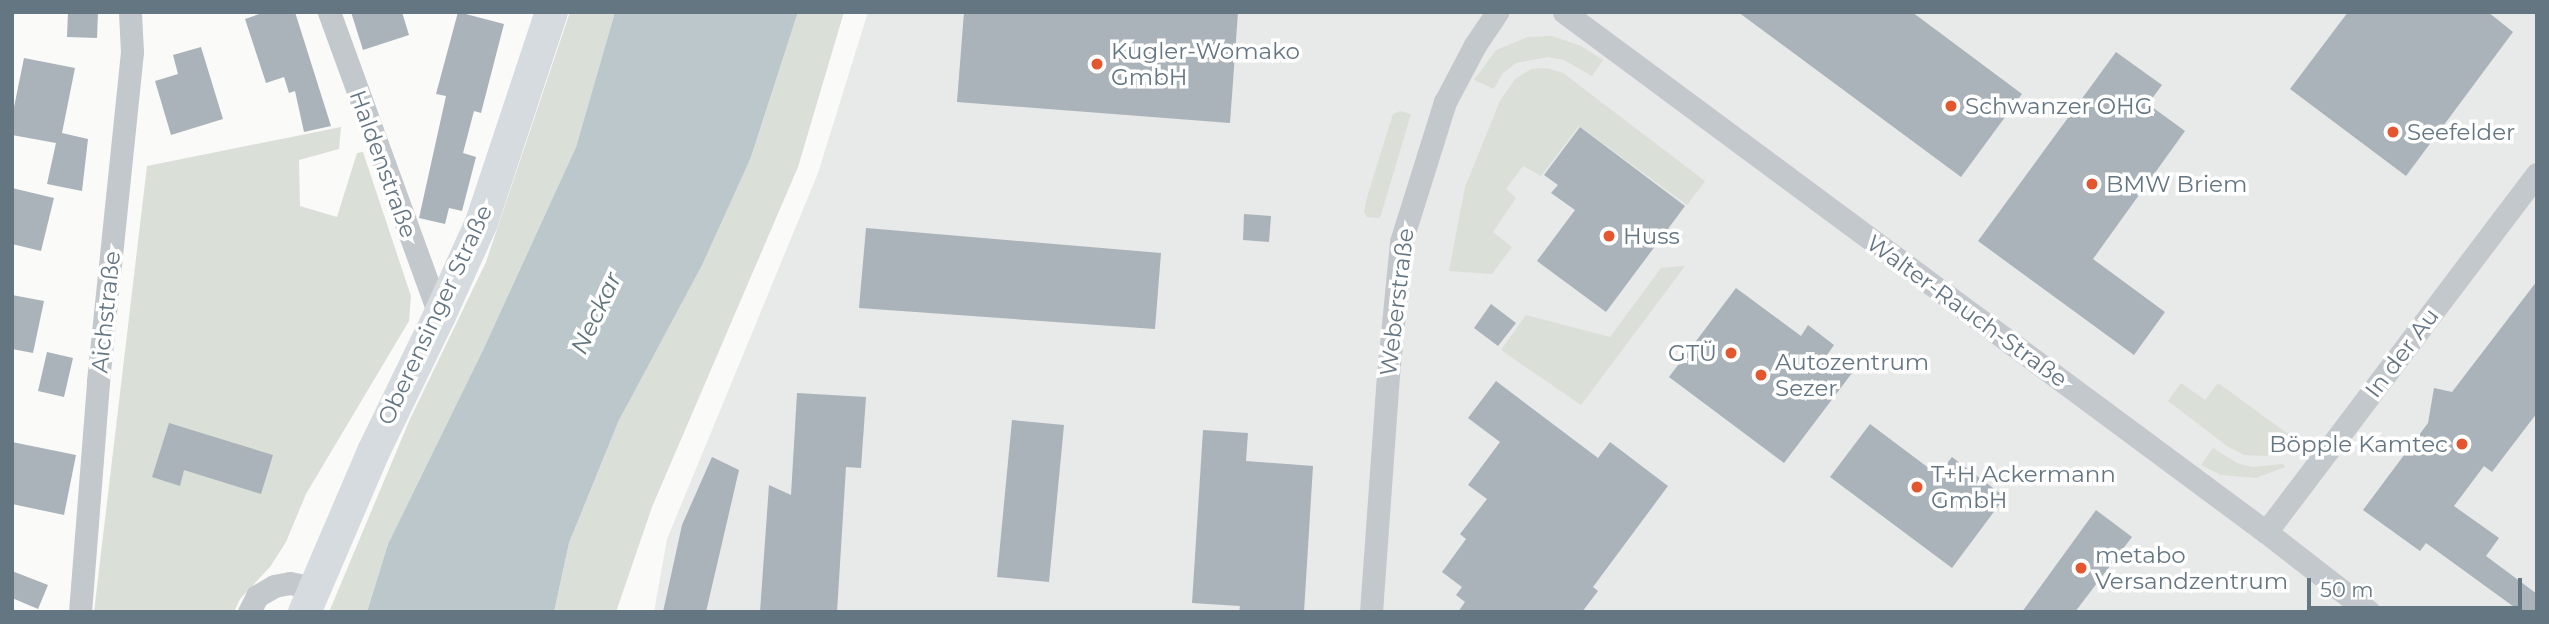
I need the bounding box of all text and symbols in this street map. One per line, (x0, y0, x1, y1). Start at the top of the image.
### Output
place label: Kugler-Womako GmbH (1111, 37, 1300, 91)
marker: Kugler-Womako GmbH (1089, 56, 1105, 72)
street label: Haldenstraße (343, 86, 423, 242)
place label: Schwanzer OHG (1965, 92, 2153, 120)
marker: Schwanzer OHG (1943, 98, 1959, 114)
place label: Seefelder (2407, 118, 2515, 146)
marker: Seefelder (2385, 124, 2401, 140)
place label: BMW Briem (2106, 170, 2247, 198)
marker: BMW Briem (2084, 176, 2100, 192)
street label: Oberensinger Straße (372, 201, 498, 429)
place label: Huss (1623, 222, 1680, 250)
street label: Weberstraße (1374, 227, 1420, 377)
marker: Huss (1601, 228, 1617, 244)
street label: Walter-Rauch-Straße (1861, 229, 2073, 393)
street label: Aichstraße (86, 250, 126, 374)
water label: Neckar (565, 267, 627, 359)
street label: In der Au (2359, 303, 2445, 403)
place label: GTÜ (1668, 339, 1717, 367)
marker: GTÜ (1723, 345, 1739, 361)
place label: Autozentrum Sezer (1775, 348, 1929, 402)
marker: Autozentrum Sezer (1753, 367, 1769, 383)
place label: Böpple Kamtec (2269, 430, 2448, 458)
marker: Böpple Kamtec (2454, 436, 2470, 452)
place label: T+H Ackermann GmbH (1931, 460, 2116, 514)
marker: T+H Ackermann GmbH (1909, 479, 1925, 495)
place label: metabo Versandzentrum (2095, 541, 2288, 595)
marker: metabo Versandzentrum (2073, 560, 2089, 576)
scale bar (2311, 564, 2526, 608)
text: 50 m (2320, 577, 2374, 602)

